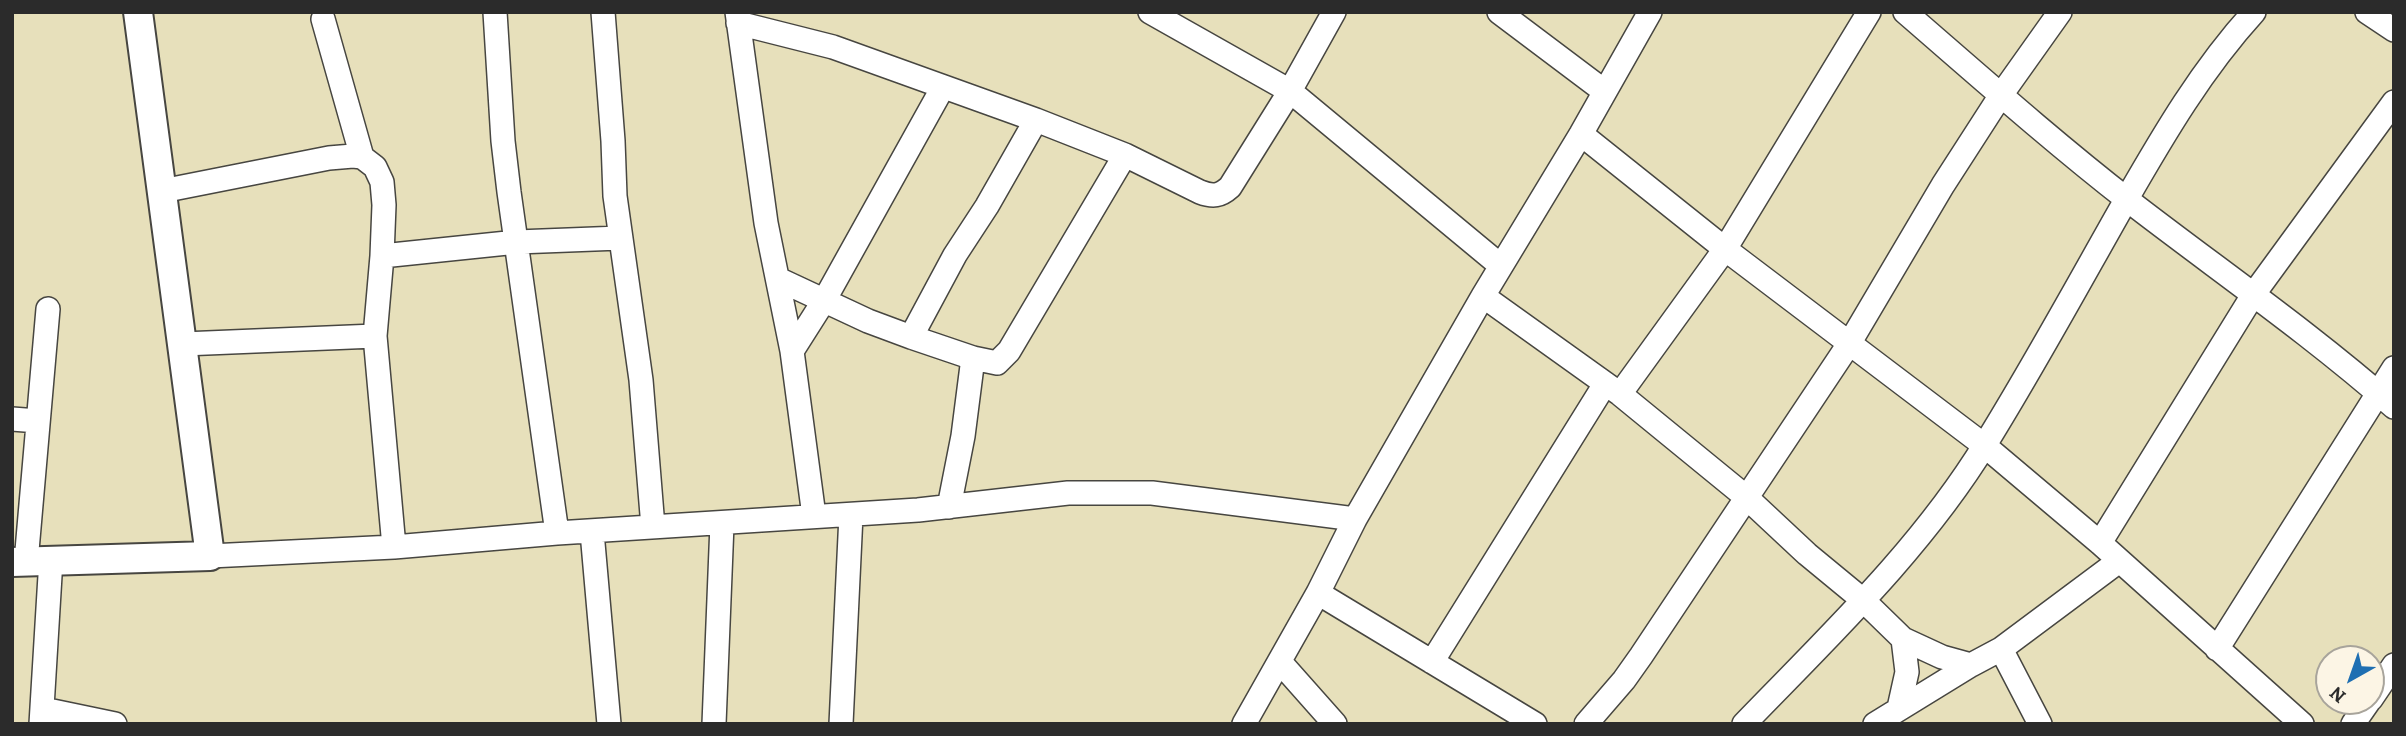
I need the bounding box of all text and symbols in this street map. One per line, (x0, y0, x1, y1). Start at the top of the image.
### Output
north arrow (2315, 645, 2385, 715)
text: N (2324, 680, 2351, 709)

